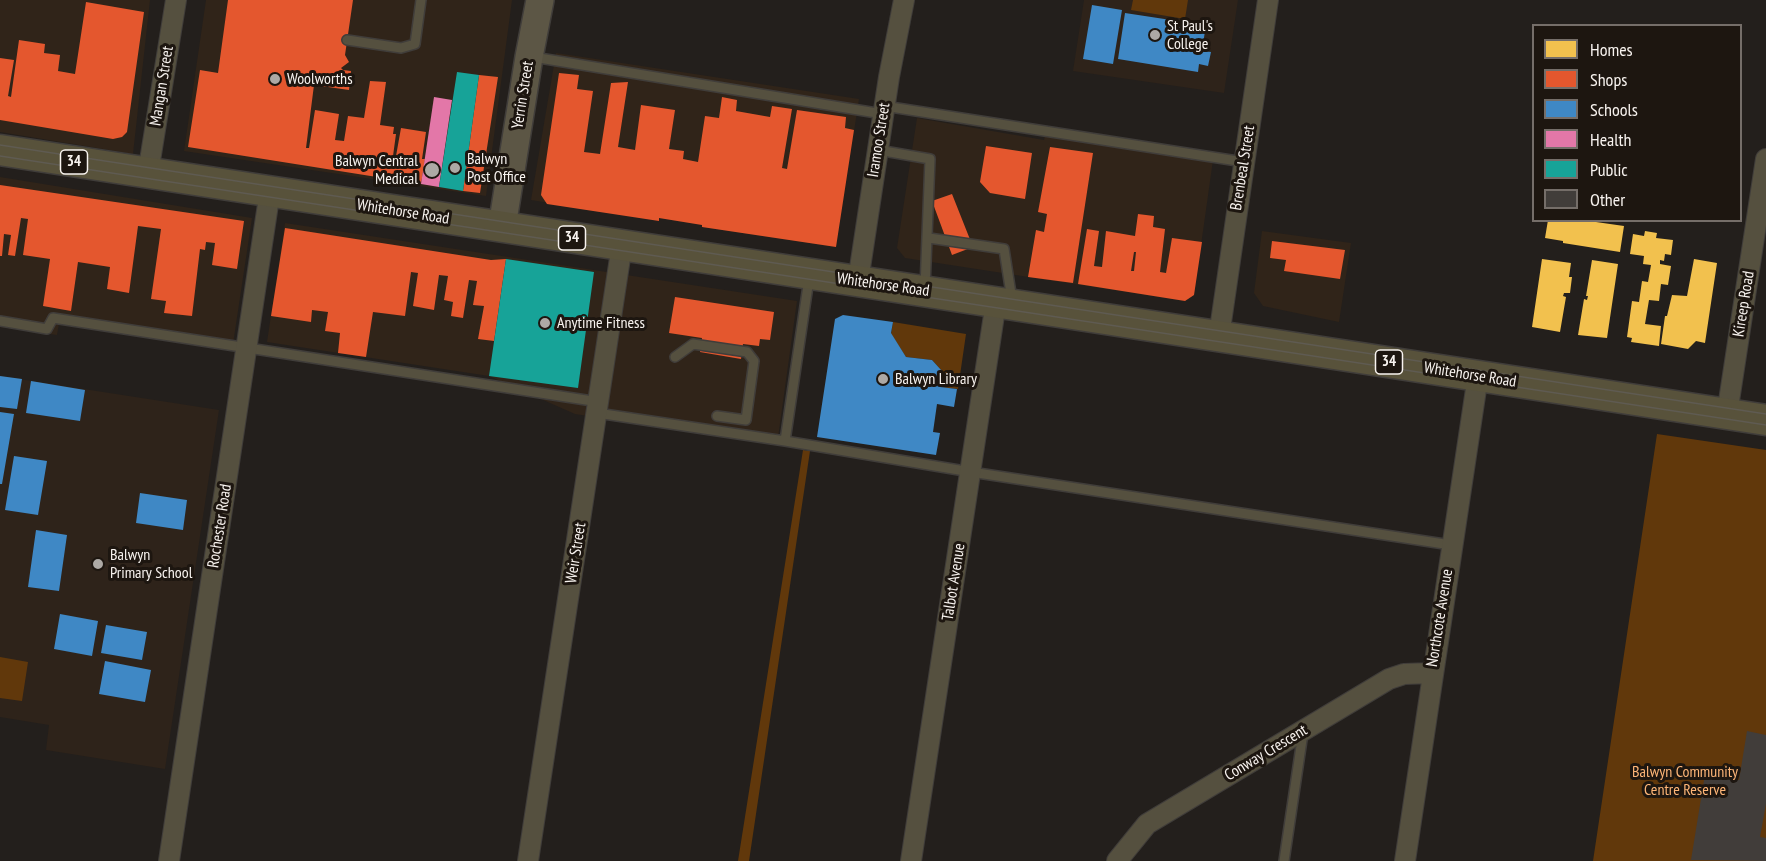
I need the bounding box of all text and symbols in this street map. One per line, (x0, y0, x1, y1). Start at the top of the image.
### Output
place label: St Paul's College (1167, 16, 1213, 54)
legend (1532, 24, 1742, 222)
marker: St Paul's College (1148, 28, 1162, 42)
text: Homes (1590, 38, 1633, 61)
street label: Mangan Street (146, 45, 178, 127)
street label: Yerrin Street (508, 60, 538, 130)
text: Shops (1590, 68, 1627, 91)
place label: Woolworths (287, 69, 353, 89)
marker: Woolworths (268, 72, 282, 86)
text: Schools (1590, 98, 1638, 121)
street label: Iramoo Street (864, 101, 894, 179)
street label: Brenbeal Street (1227, 124, 1259, 212)
text: Health (1590, 128, 1631, 151)
place label: Balwyn Post Office (467, 149, 526, 187)
road number: 34 (60, 150, 88, 174)
place label: Balwyn Central Medical (335, 151, 418, 189)
text: Public (1590, 158, 1628, 181)
marker: Balwyn Central Medical (423, 161, 441, 179)
marker: Balwyn Post Office (448, 161, 462, 175)
text: Other (1590, 188, 1625, 211)
street label: Whitehorse Road (355, 195, 451, 229)
road number: 34 (558, 226, 586, 250)
street label: Whitehorse Road (836, 269, 930, 301)
street label: Kireep Road (1729, 270, 1759, 338)
place label: Anytime Fitness (557, 313, 645, 333)
marker: Anytime Fitness (538, 316, 552, 330)
road number: 34 (1376, 350, 1402, 374)
street label: Whitehorse Road (1422, 358, 1518, 392)
place label: Balwyn Library (895, 369, 977, 389)
marker: Balwyn Library (876, 372, 890, 386)
street label: Rochester Road (204, 483, 236, 569)
street label: Weir Street (562, 521, 590, 585)
street label: Talbot Avenue (938, 542, 970, 622)
place label: Balwyn Primary School (110, 545, 192, 583)
marker: Balwyn Primary School (91, 557, 105, 571)
street label: Northcote Avenue (1423, 568, 1457, 668)
street label: Conway Crescent (1221, 721, 1311, 785)
park label: Balwyn Community Centre Reserve (1632, 762, 1738, 800)

